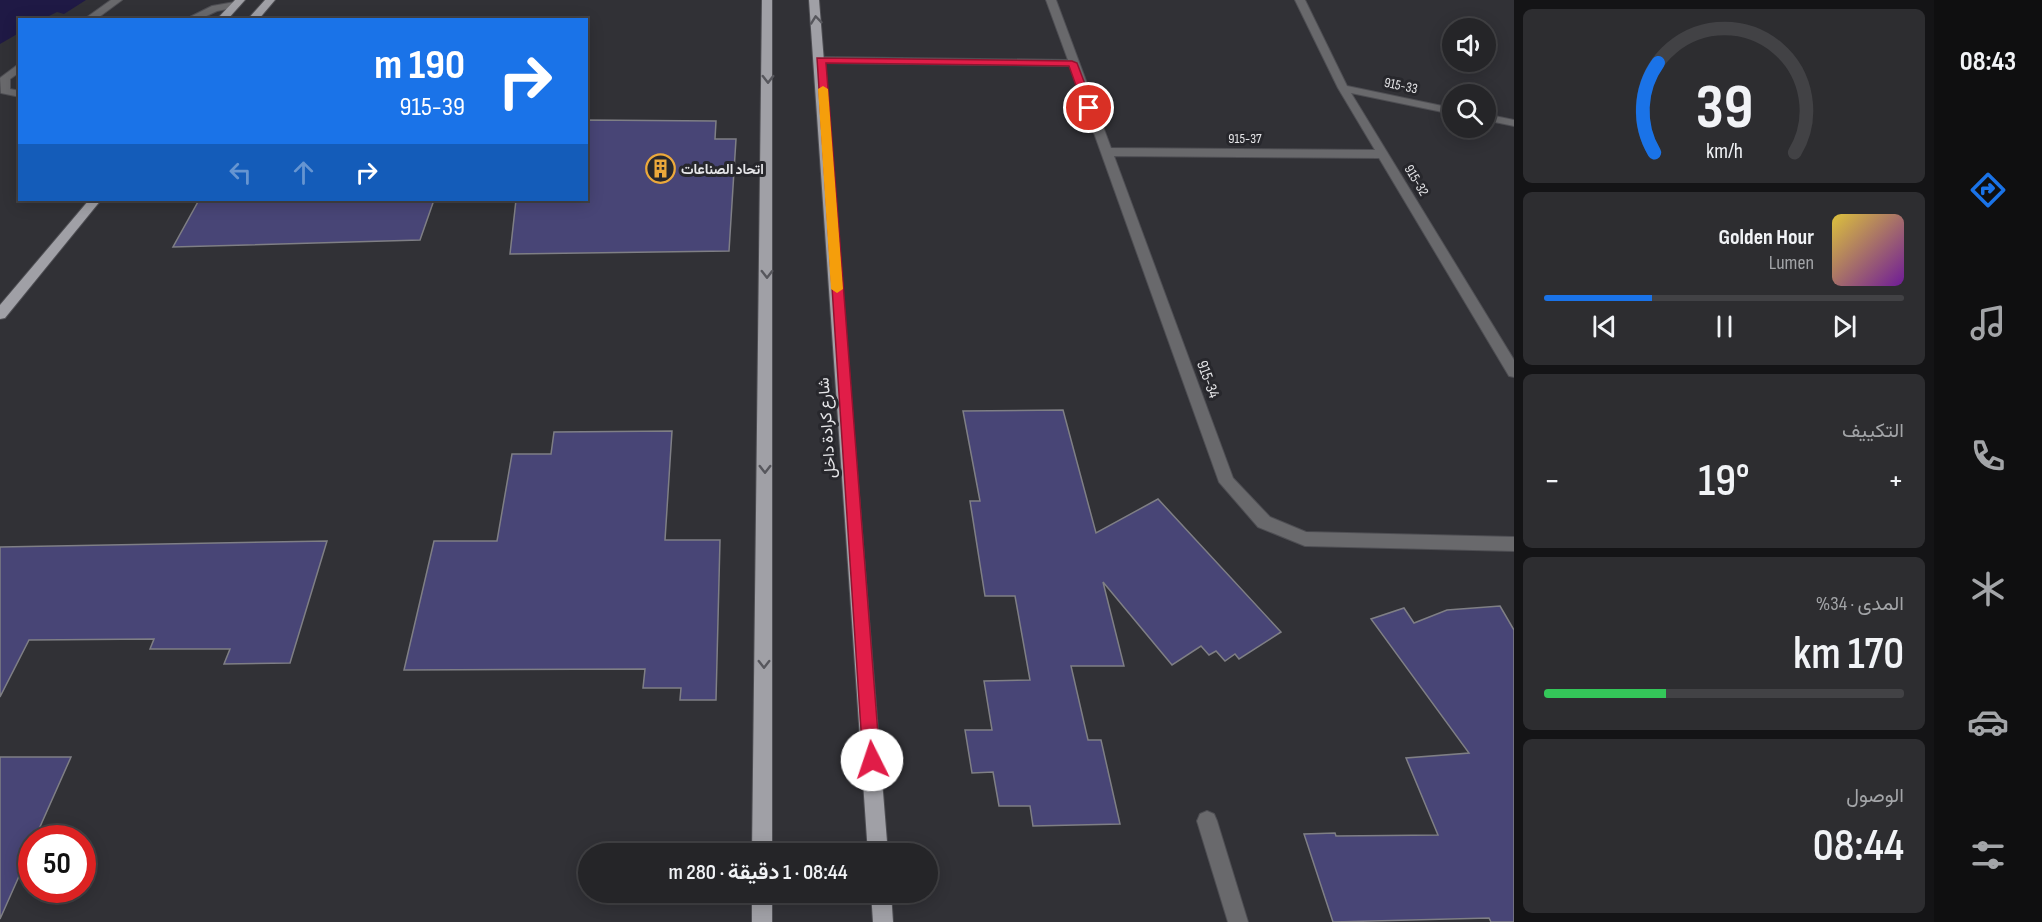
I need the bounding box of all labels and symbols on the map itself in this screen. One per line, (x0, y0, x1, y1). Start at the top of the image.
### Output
one-way arrow (810, 16, 823, 25)
street label: 915-33 (1383, 74, 1419, 97)
one-way arrow (762, 75, 774, 84)
pin (1063, 82, 1114, 133)
street label: 915-37 (1228, 130, 1262, 147)
building icon: اتحاد الصناعات (644, 153, 676, 185)
place label: اتحاد الصناعات (681, 161, 764, 178)
street label: 915-32 (1401, 162, 1433, 199)
one-way arrow (761, 270, 773, 279)
street label: 915-34 (1192, 358, 1223, 401)
street label: شارع كرادة داخل (814, 377, 841, 479)
one-way arrow (759, 465, 771, 474)
one-way arrow (758, 660, 770, 669)
position arrow (840, 728, 904, 792)
speed limit sign: 50 (18, 825, 96, 903)

